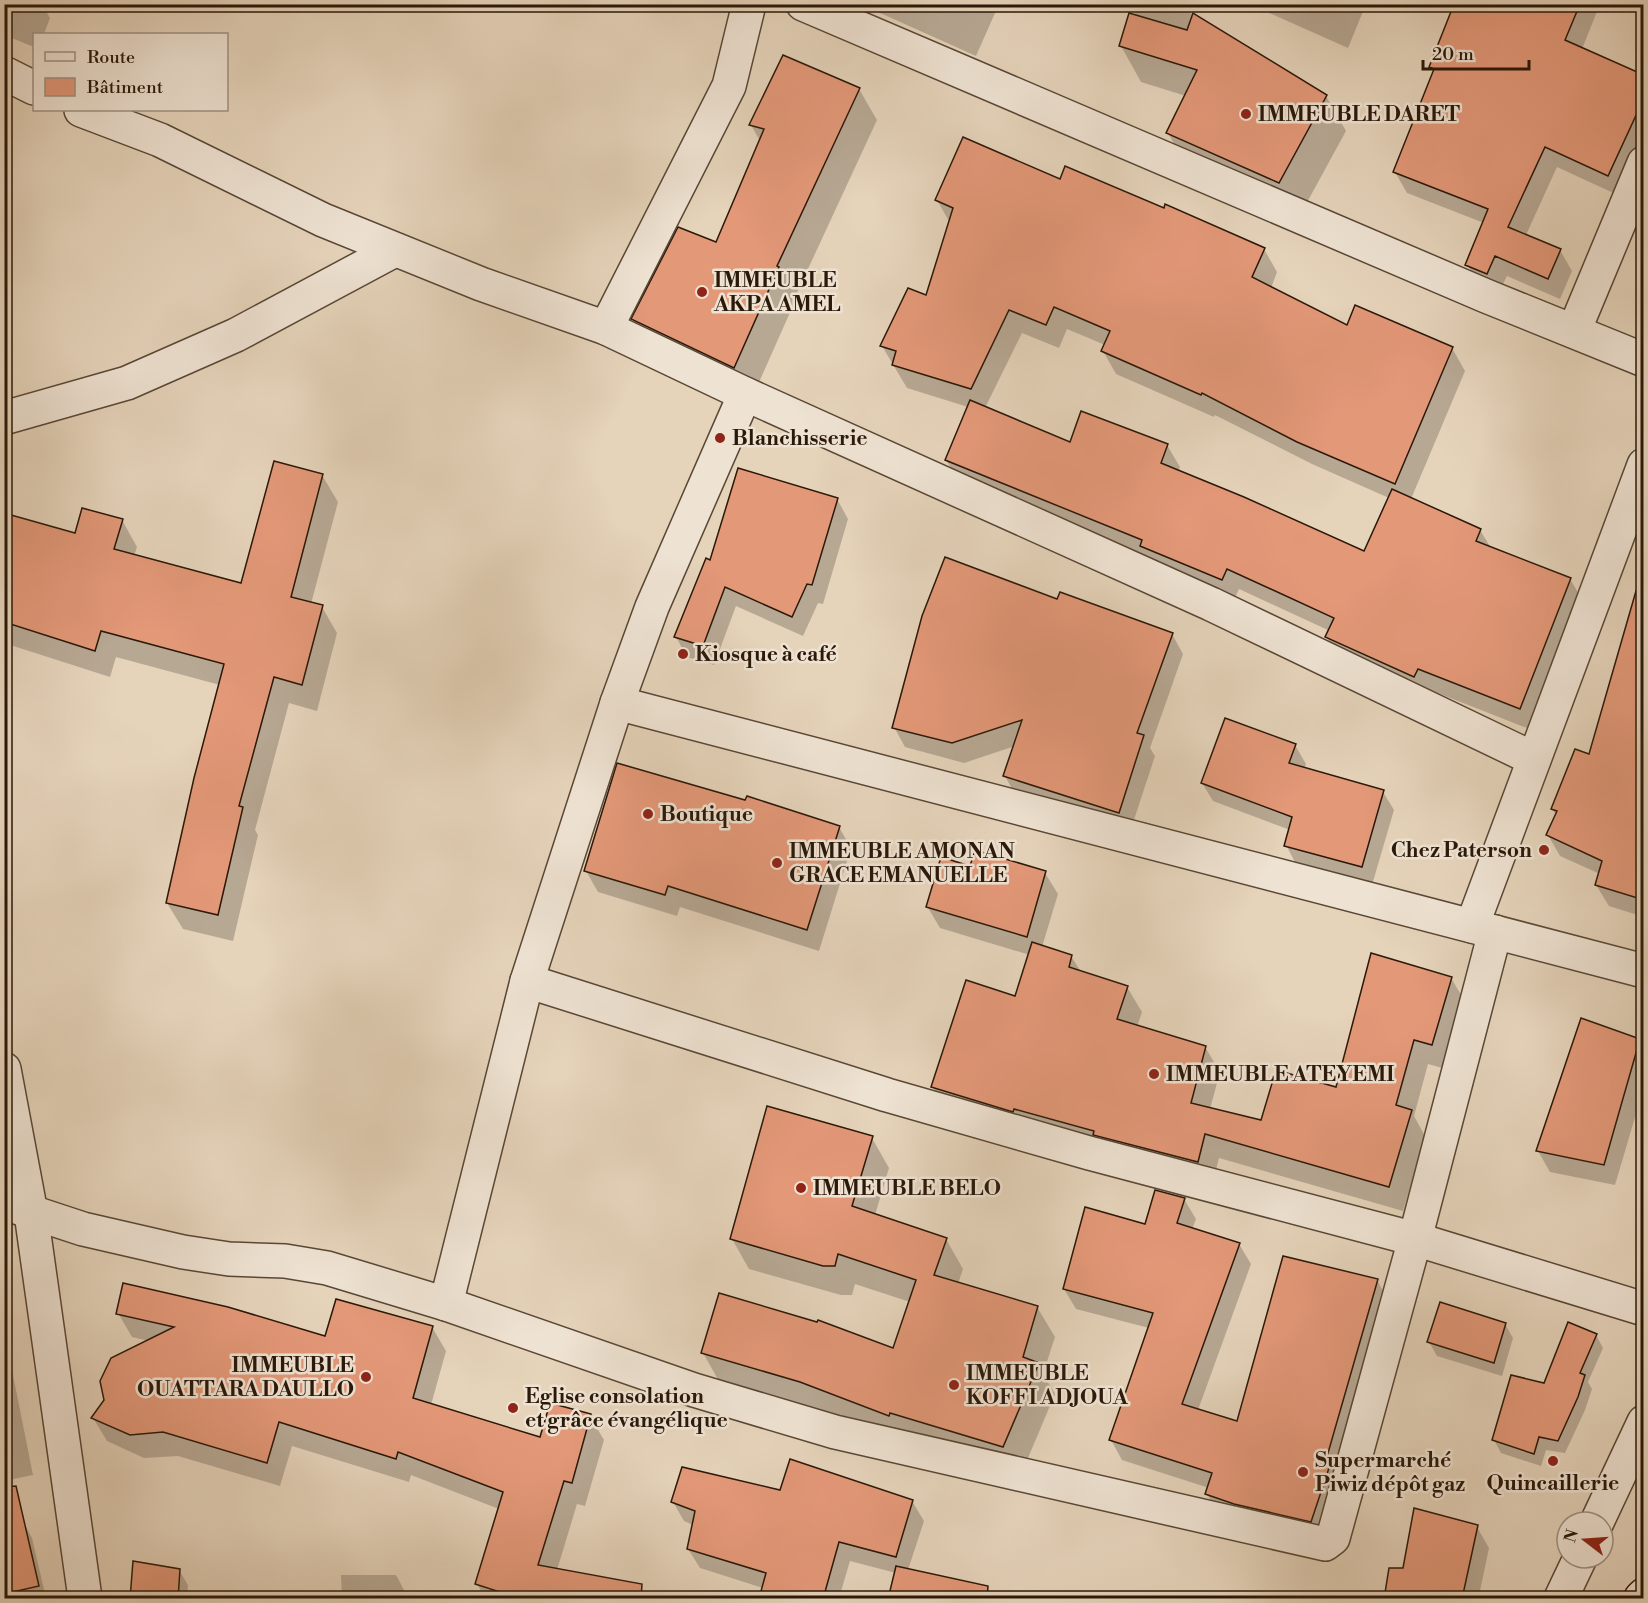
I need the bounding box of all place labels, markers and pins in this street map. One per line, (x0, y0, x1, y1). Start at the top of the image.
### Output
place label: IMMEUBLE DARET (1258, 102, 1460, 128)
marker: IMMEUBLE DARET (1239, 107, 1253, 121)
place label: IMMEUBLE AKPA AMEL (713, 268, 841, 318)
marker: IMMEUBLE AKPA AMEL (695, 285, 709, 299)
place label: Blanchisserie (732, 426, 868, 452)
marker: Blanchisserie (713, 431, 727, 445)
place label: Kiosque à café (695, 642, 837, 668)
marker: Kiosque à café (676, 647, 690, 661)
place label: Boutique (660, 802, 753, 828)
marker: Boutique (641, 807, 655, 821)
place label: Chez Paterson (1391, 838, 1532, 864)
place label: IMMEUBLE AMONAN GRACE EMANUELLE (789, 839, 1015, 889)
marker: Chez Paterson (1537, 843, 1551, 857)
marker: IMMEUBLE AMONAN GRACE EMANUELLE (770, 856, 784, 870)
place label: IMMEUBLE ATEYEMI (1166, 1062, 1394, 1088)
marker: IMMEUBLE ATEYEMI (1147, 1067, 1161, 1081)
place label: IMMEUBLE BELO (813, 1176, 1001, 1202)
marker: IMMEUBLE BELO (794, 1181, 808, 1195)
place label: IMMEUBLE OUATTARA DAULLO (137, 1353, 354, 1403)
place label: IMMEUBLE KOFFI ADJOUA (966, 1361, 1129, 1411)
marker: IMMEUBLE OUATTARA DAULLO (359, 1370, 373, 1384)
marker: IMMEUBLE KOFFI ADJOUA (947, 1378, 961, 1392)
place label: Eglise consolation et grâce évangélique (525, 1384, 728, 1434)
marker: Eglise consolation et grâce évangélique (506, 1401, 520, 1415)
place label: Supermarché Piwiz dépôt gaz (1315, 1448, 1465, 1498)
marker: Quincaillerie (1546, 1454, 1560, 1468)
marker: Supermarché Piwiz dépôt gaz (1296, 1465, 1310, 1479)
place label: Quincaillerie (1487, 1471, 1619, 1497)

